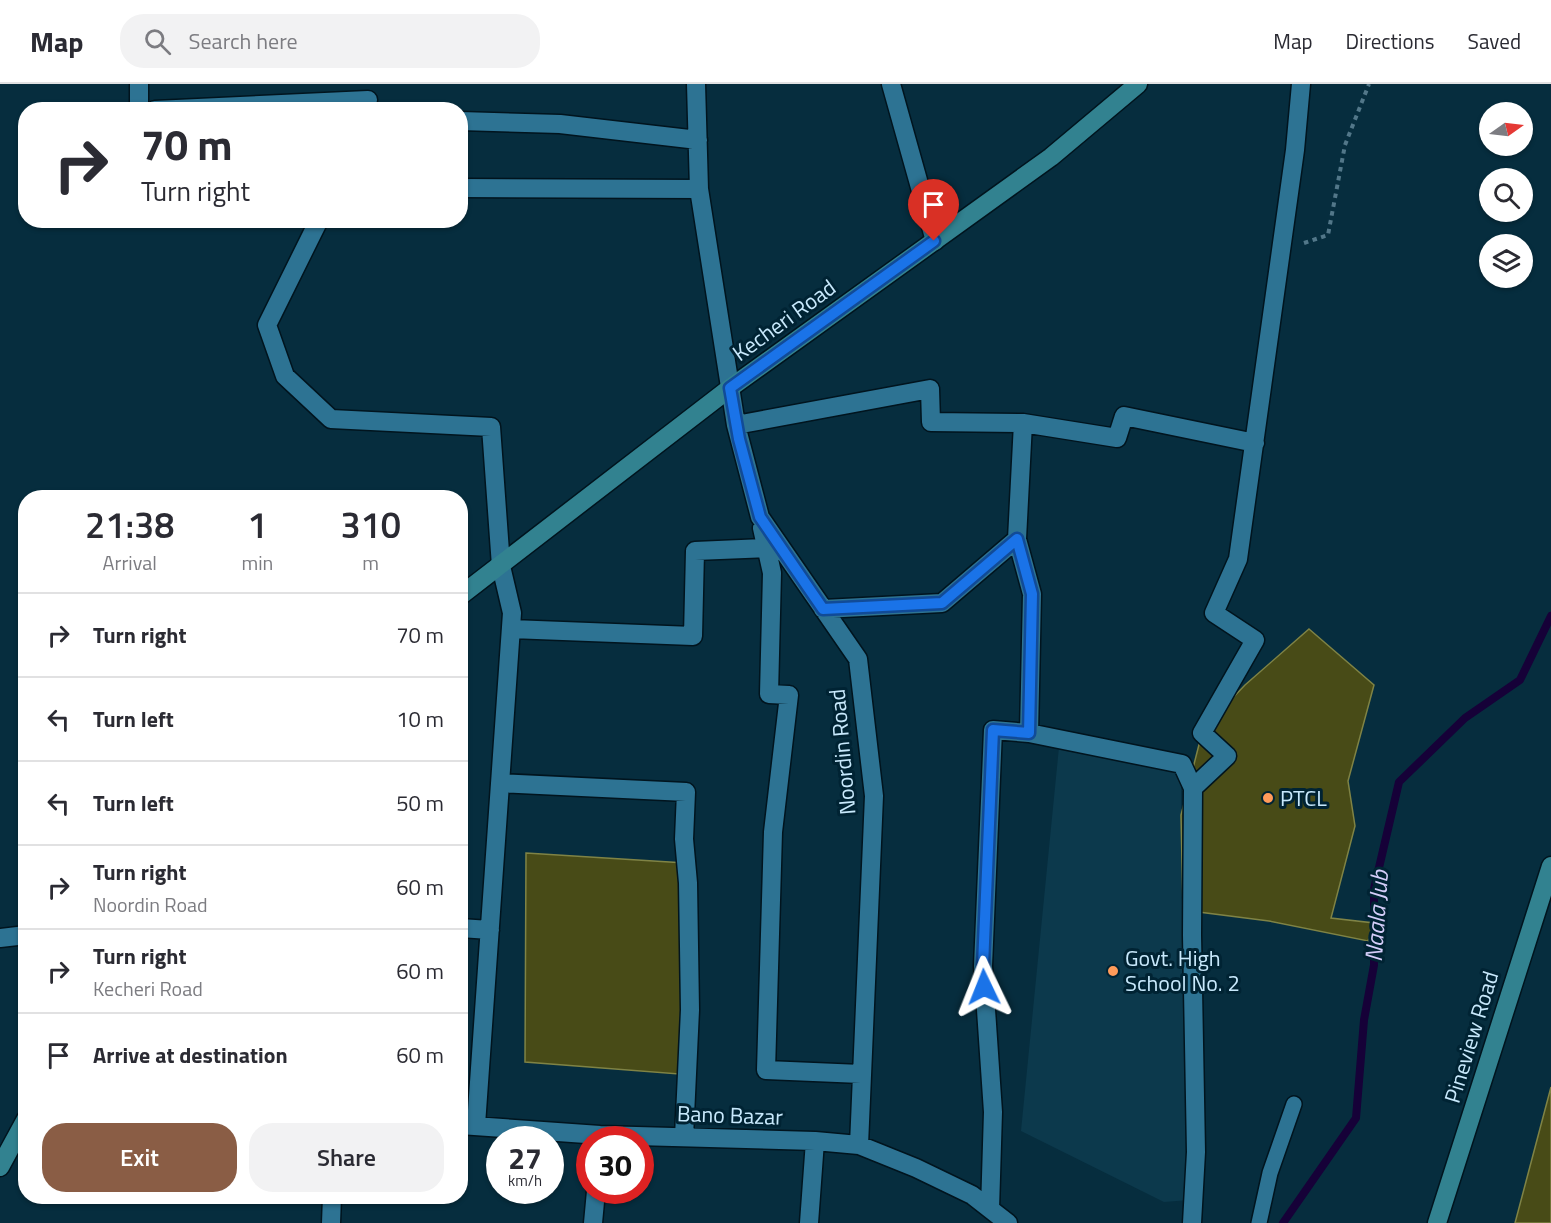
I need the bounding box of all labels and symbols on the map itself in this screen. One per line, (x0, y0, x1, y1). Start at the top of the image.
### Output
north arrow (1479, 102, 1533, 156)
pin (908, 179, 959, 241)
street label: Kecheri Road (725, 271, 843, 369)
street label: Noordin Road (820, 688, 864, 816)
place label: PTCL (1280, 781, 1327, 815)
marker: PTCL (1261, 791, 1275, 805)
water label: Naala Jub (1355, 868, 1397, 963)
place label: Govt. High School No. 2 (1125, 941, 1240, 1000)
position arrow (952, 955, 1016, 1019)
marker: Govt. High School No. 2 (1106, 964, 1120, 978)
street label: Pineview Road (1435, 967, 1507, 1107)
street label: Bano Bazar (676, 1096, 784, 1134)
speed limit sign: 30 (576, 1126, 654, 1204)

